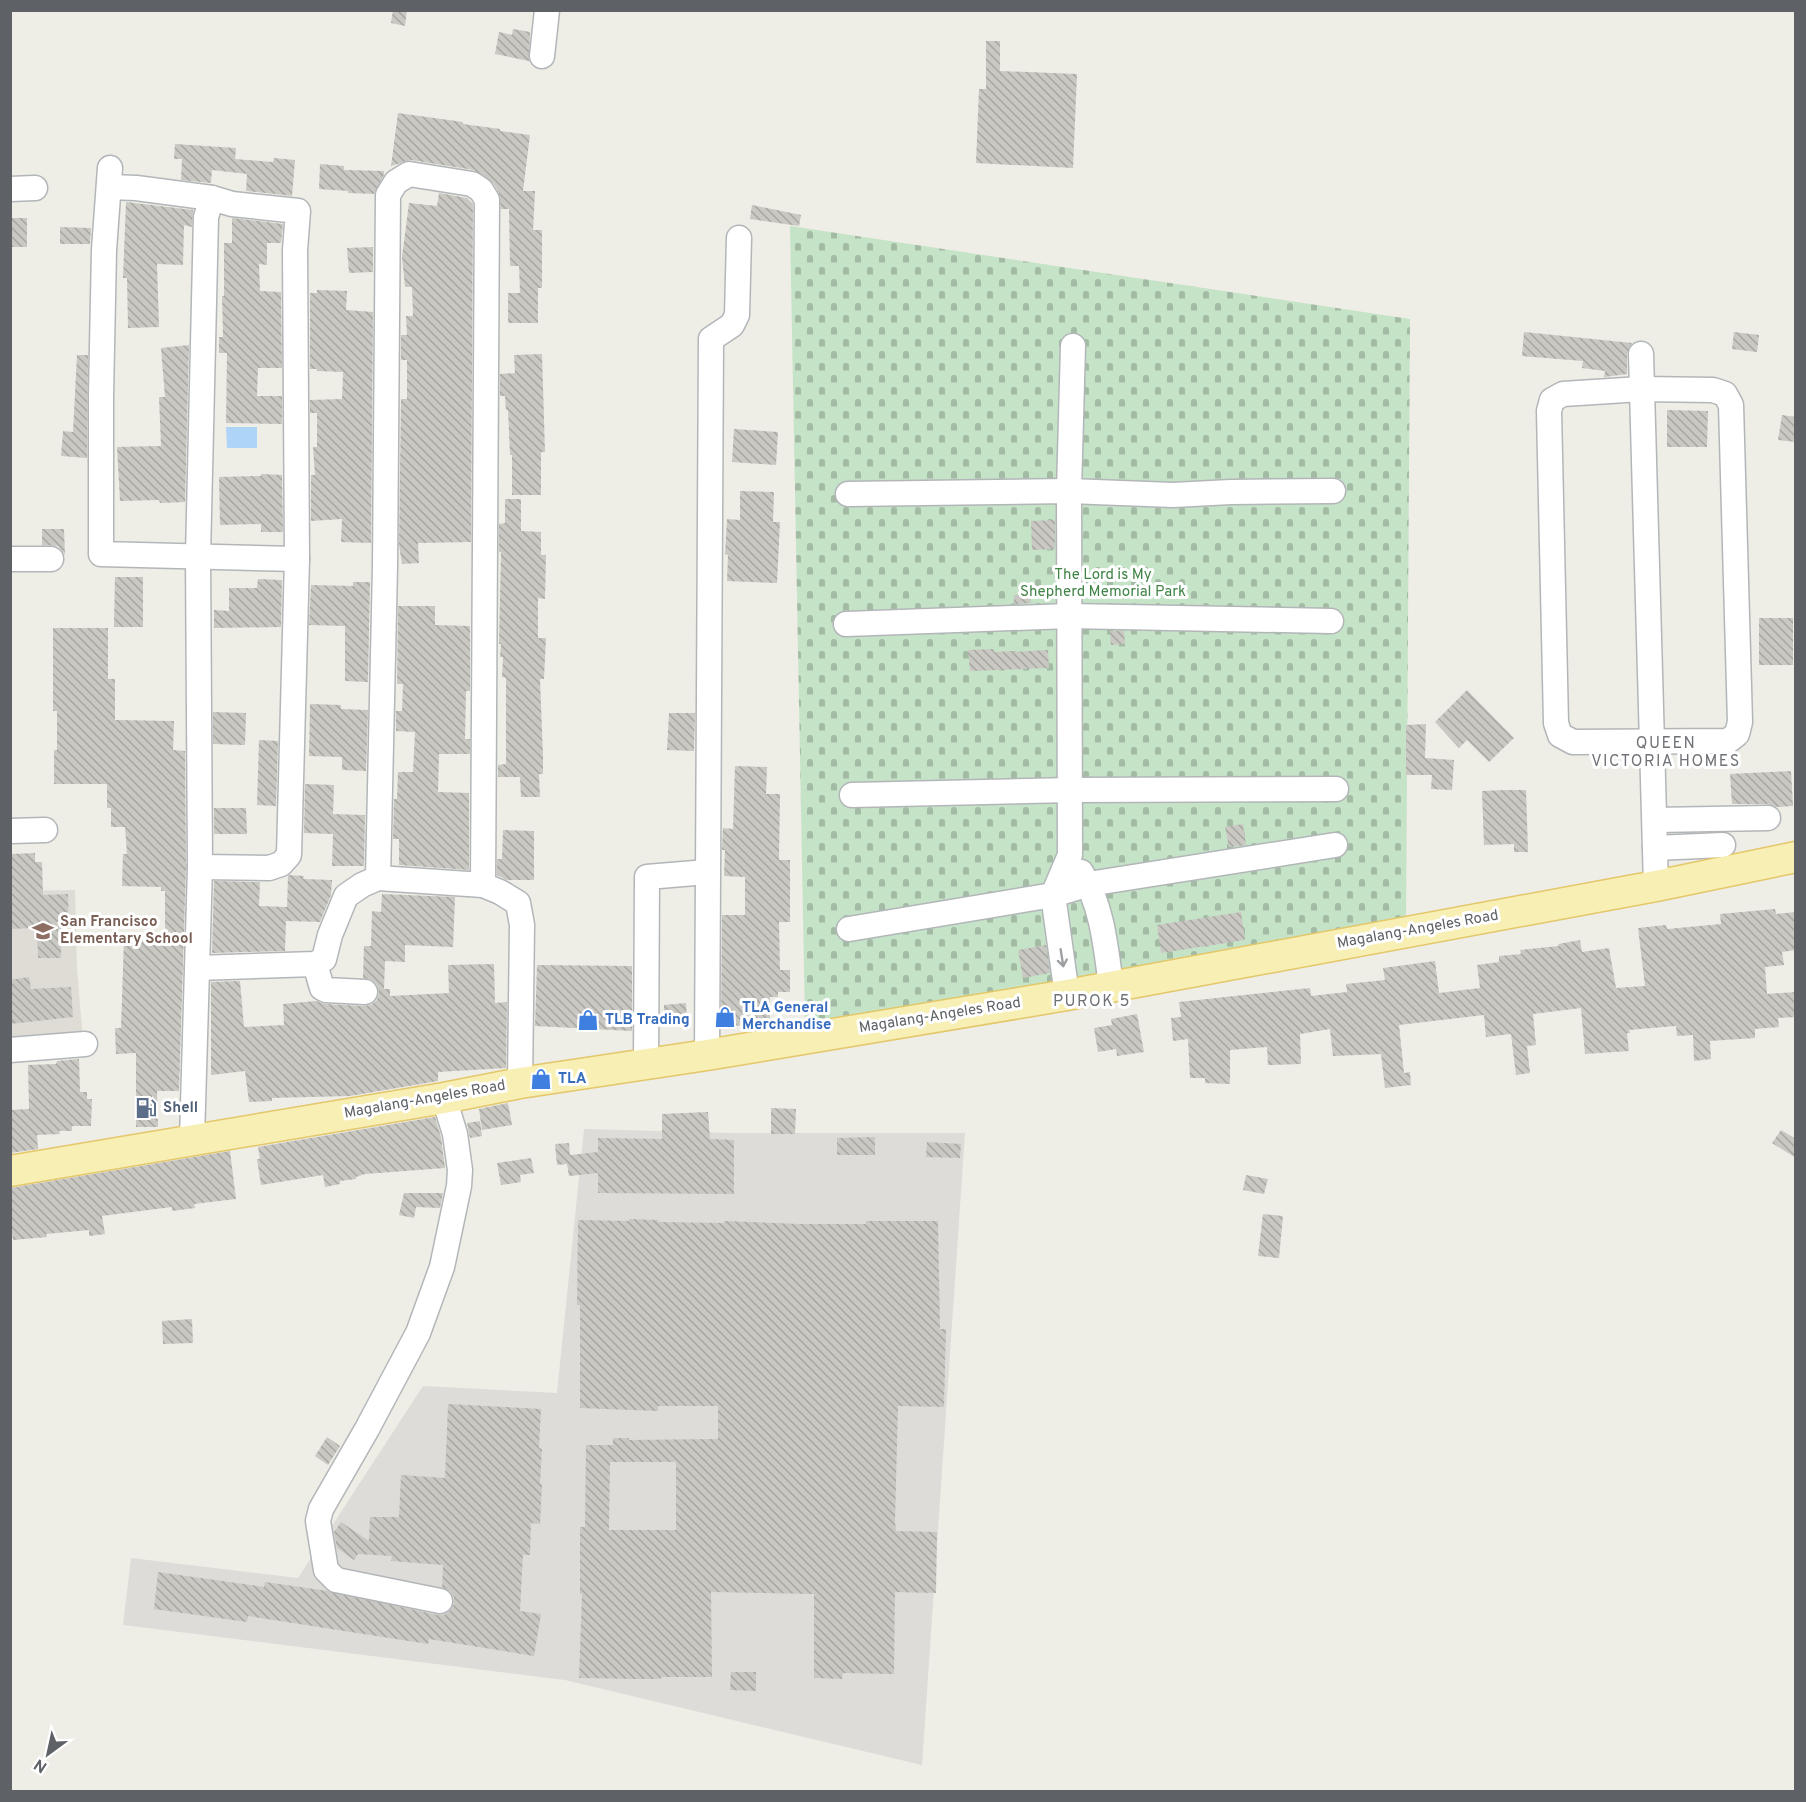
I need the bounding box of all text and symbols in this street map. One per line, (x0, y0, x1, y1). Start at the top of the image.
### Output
park label: The Lord is My Shepherd Memorial Park (1020, 566, 1186, 602)
district label: QUEEN VICTORIA HOMES (1591, 734, 1741, 772)
street label: Magalang-Angeles Road (1336, 906, 1500, 954)
place label: San Francisco Elementary School (60, 913, 193, 949)
school or university icon: San Francisco Elementary School (31, 919, 55, 943)
one-way arrow (1056, 947, 1067, 967)
district label: PUROK 5 (1053, 992, 1131, 1012)
street label: Magalang-Angeles Road (858, 994, 1022, 1038)
place label: TLA General Merchandise (742, 999, 831, 1035)
shop icon: TLA General Merchandise (713, 1005, 737, 1029)
shop icon: TLB Trading (576, 1008, 600, 1032)
place label: TLB Trading (605, 1011, 690, 1030)
shop icon: TLA (529, 1067, 553, 1091)
place label: TLA (558, 1070, 587, 1089)
street label: Magalang-Angeles Road (343, 1076, 507, 1124)
fuel station icon: Shell (134, 1096, 158, 1120)
place label: Shell (163, 1099, 198, 1118)
north arrow (18, 1724, 78, 1784)
text: N (31, 1753, 51, 1776)

